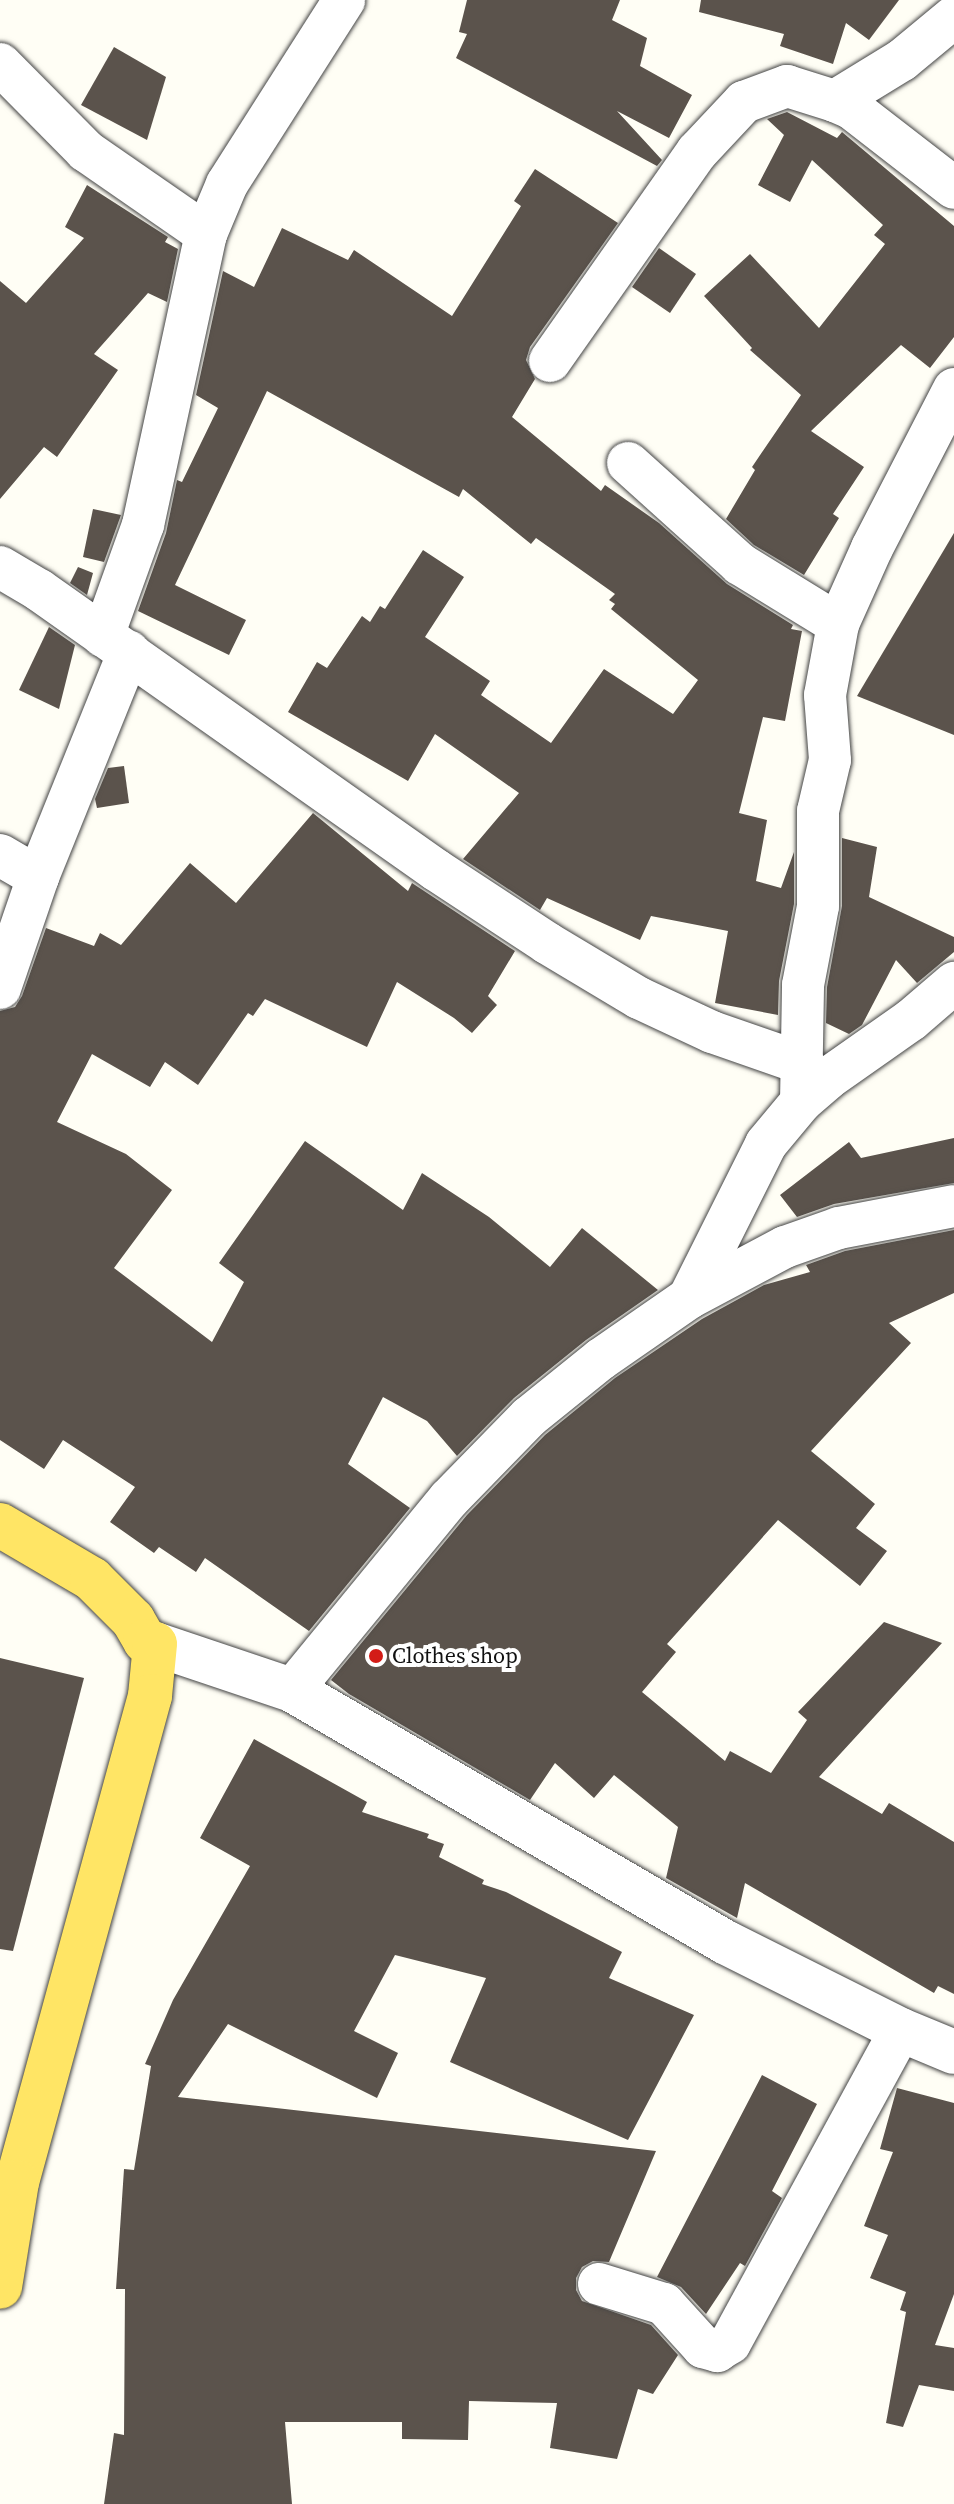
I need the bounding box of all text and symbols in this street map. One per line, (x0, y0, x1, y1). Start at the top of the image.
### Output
place label: Clothes shop (392, 1643, 518, 1669)
marker: Clothes shop (367, 1647, 385, 1665)

